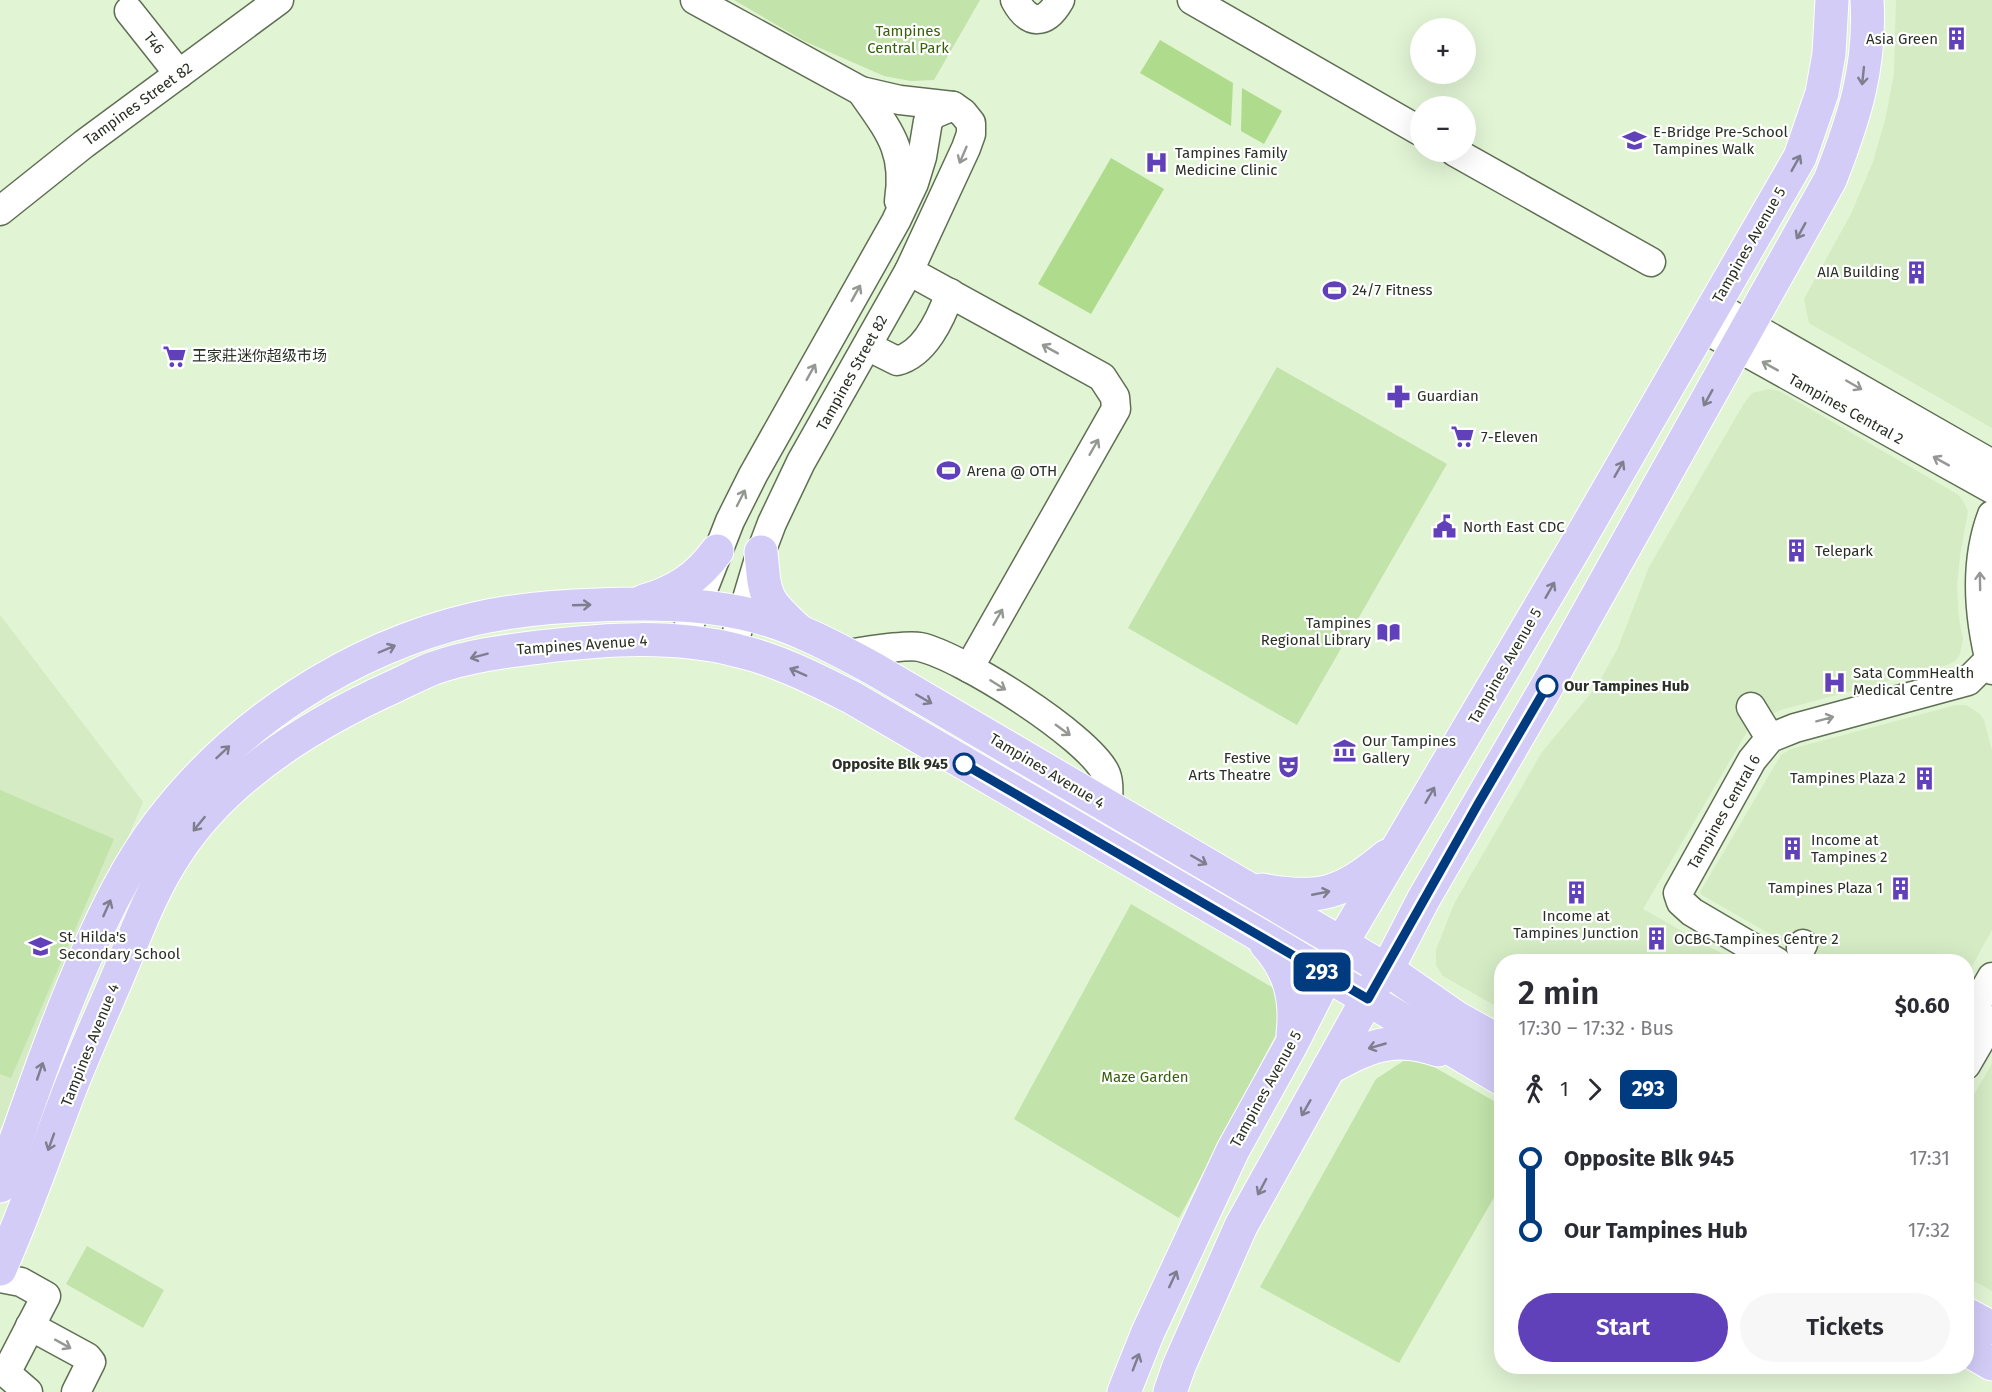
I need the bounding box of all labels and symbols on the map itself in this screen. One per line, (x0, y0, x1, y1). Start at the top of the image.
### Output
park label: Tampines Central Park (867, 22, 949, 57)
building icon: Asia Green (1943, 26, 1969, 52)
street label: T46 (140, 28, 168, 58)
place label: Asia Green (1866, 30, 1938, 48)
street label: Tampines Street 82 (80, 59, 196, 149)
one-way arrow (1857, 66, 1868, 86)
place label: E-Bridge Pre-School Tampines Walk (1653, 123, 1789, 158)
school or university icon: E-Bridge Pre-School Tampines Walk (1622, 128, 1648, 154)
place label: Tampines Family Medicine Clinic (1175, 144, 1288, 179)
one-way arrow (957, 145, 968, 164)
hospital icon: Tampines Family Medicine Clinic (1144, 149, 1170, 175)
one-way arrow (1790, 155, 1802, 172)
street label: Tampines Avenue 5 (1709, 184, 1789, 306)
one-way arrow (1795, 222, 1807, 239)
building icon: AIA Building (1904, 259, 1930, 285)
place label: AIA Building (1817, 263, 1899, 281)
sports icon: 24/7 Fitness (1321, 277, 1347, 303)
place label: 24/7 Fitness (1352, 281, 1432, 299)
one-way arrow (850, 285, 862, 302)
street label: Tampines Street 82 (813, 312, 891, 434)
supermarket icon: 王家莊迷你超级市场 (161, 343, 187, 369)
one-way arrow (1042, 343, 1060, 354)
place label: 王家莊迷你超级市场 (192, 347, 327, 365)
one-way arrow (1762, 360, 1779, 372)
one-way arrow (805, 364, 817, 381)
street label: Tampines Central 2 (1785, 370, 1907, 448)
one-way arrow (1845, 379, 1862, 391)
pharmacy icon: Guardian (1386, 383, 1412, 409)
place label: Guardian (1417, 387, 1479, 405)
one-way arrow (1701, 389, 1713, 406)
supermarket icon: 7-Eleven (1450, 424, 1476, 450)
place label: 7-Eleven (1481, 428, 1538, 446)
one-way arrow (1089, 439, 1100, 457)
one-way arrow (1932, 455, 1950, 466)
sports icon: Arena @ OTH (936, 458, 962, 484)
one-way arrow (1613, 461, 1625, 478)
place label: Arena @ OTH (967, 462, 1057, 480)
one-way arrow (736, 489, 748, 507)
public building icon: North East CDC (1432, 514, 1458, 540)
place label: North East CDC (1463, 518, 1565, 536)
building icon: Telepark (1784, 538, 1810, 564)
place label: Telepark (1815, 542, 1873, 560)
one-way arrow (1974, 571, 1986, 591)
one-way arrow (1544, 582, 1556, 599)
one-way arrow (572, 600, 592, 611)
street label: Tampines Avenue 5 (1465, 605, 1545, 727)
one-way arrow (992, 609, 1004, 626)
place label: Tampines Regional Library (1261, 614, 1372, 649)
library icon: Tampines Regional Library (1376, 619, 1402, 645)
street label: Tampines Avenue 4 (516, 631, 648, 659)
one-way arrow (377, 643, 396, 654)
one-way arrow (470, 651, 489, 663)
place label: Sata CommHealth Medical Centre (1853, 664, 1974, 699)
one-way arrow (789, 666, 807, 677)
hospital icon: Sata CommHealth Medical Centre (1822, 669, 1848, 695)
marker: Our Tampines Hub (1536, 675, 1558, 697)
place label: Our Tampines Hub (1564, 677, 1689, 695)
one-way arrow (989, 680, 1006, 692)
one-way arrow (915, 693, 932, 705)
one-way arrow (1815, 713, 1834, 724)
one-way arrow (1054, 724, 1070, 737)
street label: Tampines Avenue 4 (986, 730, 1108, 812)
place label: Our Tampines Gallery (1362, 732, 1456, 767)
museum icon: Our Tampines Gallery (1331, 737, 1357, 763)
one-way arrow (216, 745, 231, 759)
place label: Festive Arts Theatre (1189, 749, 1271, 784)
street label: Tampines Central 6 (1684, 752, 1764, 872)
marker: Opposite Blk 945 (953, 753, 975, 775)
theatre icon: Festive Arts Theatre (1276, 754, 1302, 780)
place label: Opposite Blk 945 (832, 755, 948, 773)
building icon: Tampines Plaza 2 (1911, 765, 1937, 791)
place label: Tampines Plaza 2 (1790, 769, 1906, 787)
one-way arrow (1424, 787, 1436, 804)
one-way arrow (192, 816, 205, 832)
place label: Income at Tampines 2 (1811, 831, 1888, 866)
building icon: Income at Tampines 2 (1780, 836, 1806, 862)
one-way arrow (1190, 854, 1207, 866)
building icon: Tampines Plaza 1 (1888, 875, 1914, 901)
building icon: Income at Tampines Junction (1563, 879, 1589, 905)
place label: Tampines Plaza 1 (1768, 879, 1883, 897)
one-way arrow (1311, 887, 1331, 898)
one-way arrow (102, 899, 113, 917)
place label: Income at Tampines Junction (1513, 907, 1639, 942)
building icon: OCBC Tampines Centre 2 (1643, 926, 1669, 952)
place label: St. Hilda's Secondary School (59, 928, 181, 963)
place label: OCBC Tampines Centre 2 (1674, 930, 1839, 948)
school or university icon: St. Hilda's Secondary School (28, 933, 54, 959)
line badge: 293 (1288, 952, 1356, 992)
street label: Tampines Avenue 4 (57, 981, 123, 1109)
street label: Tampines Avenue 5 (1227, 1028, 1305, 1150)
one-way arrow (1368, 1041, 1387, 1052)
one-way arrow (36, 1062, 47, 1081)
park label: Maze Garden (1101, 1068, 1189, 1086)
one-way arrow (1300, 1099, 1312, 1116)
one-way arrow (45, 1132, 56, 1151)
one-way arrow (1256, 1178, 1268, 1195)
one-way arrow (1168, 1270, 1179, 1288)
one-way arrow (54, 1338, 71, 1350)
one-way arrow (1131, 1353, 1142, 1372)

